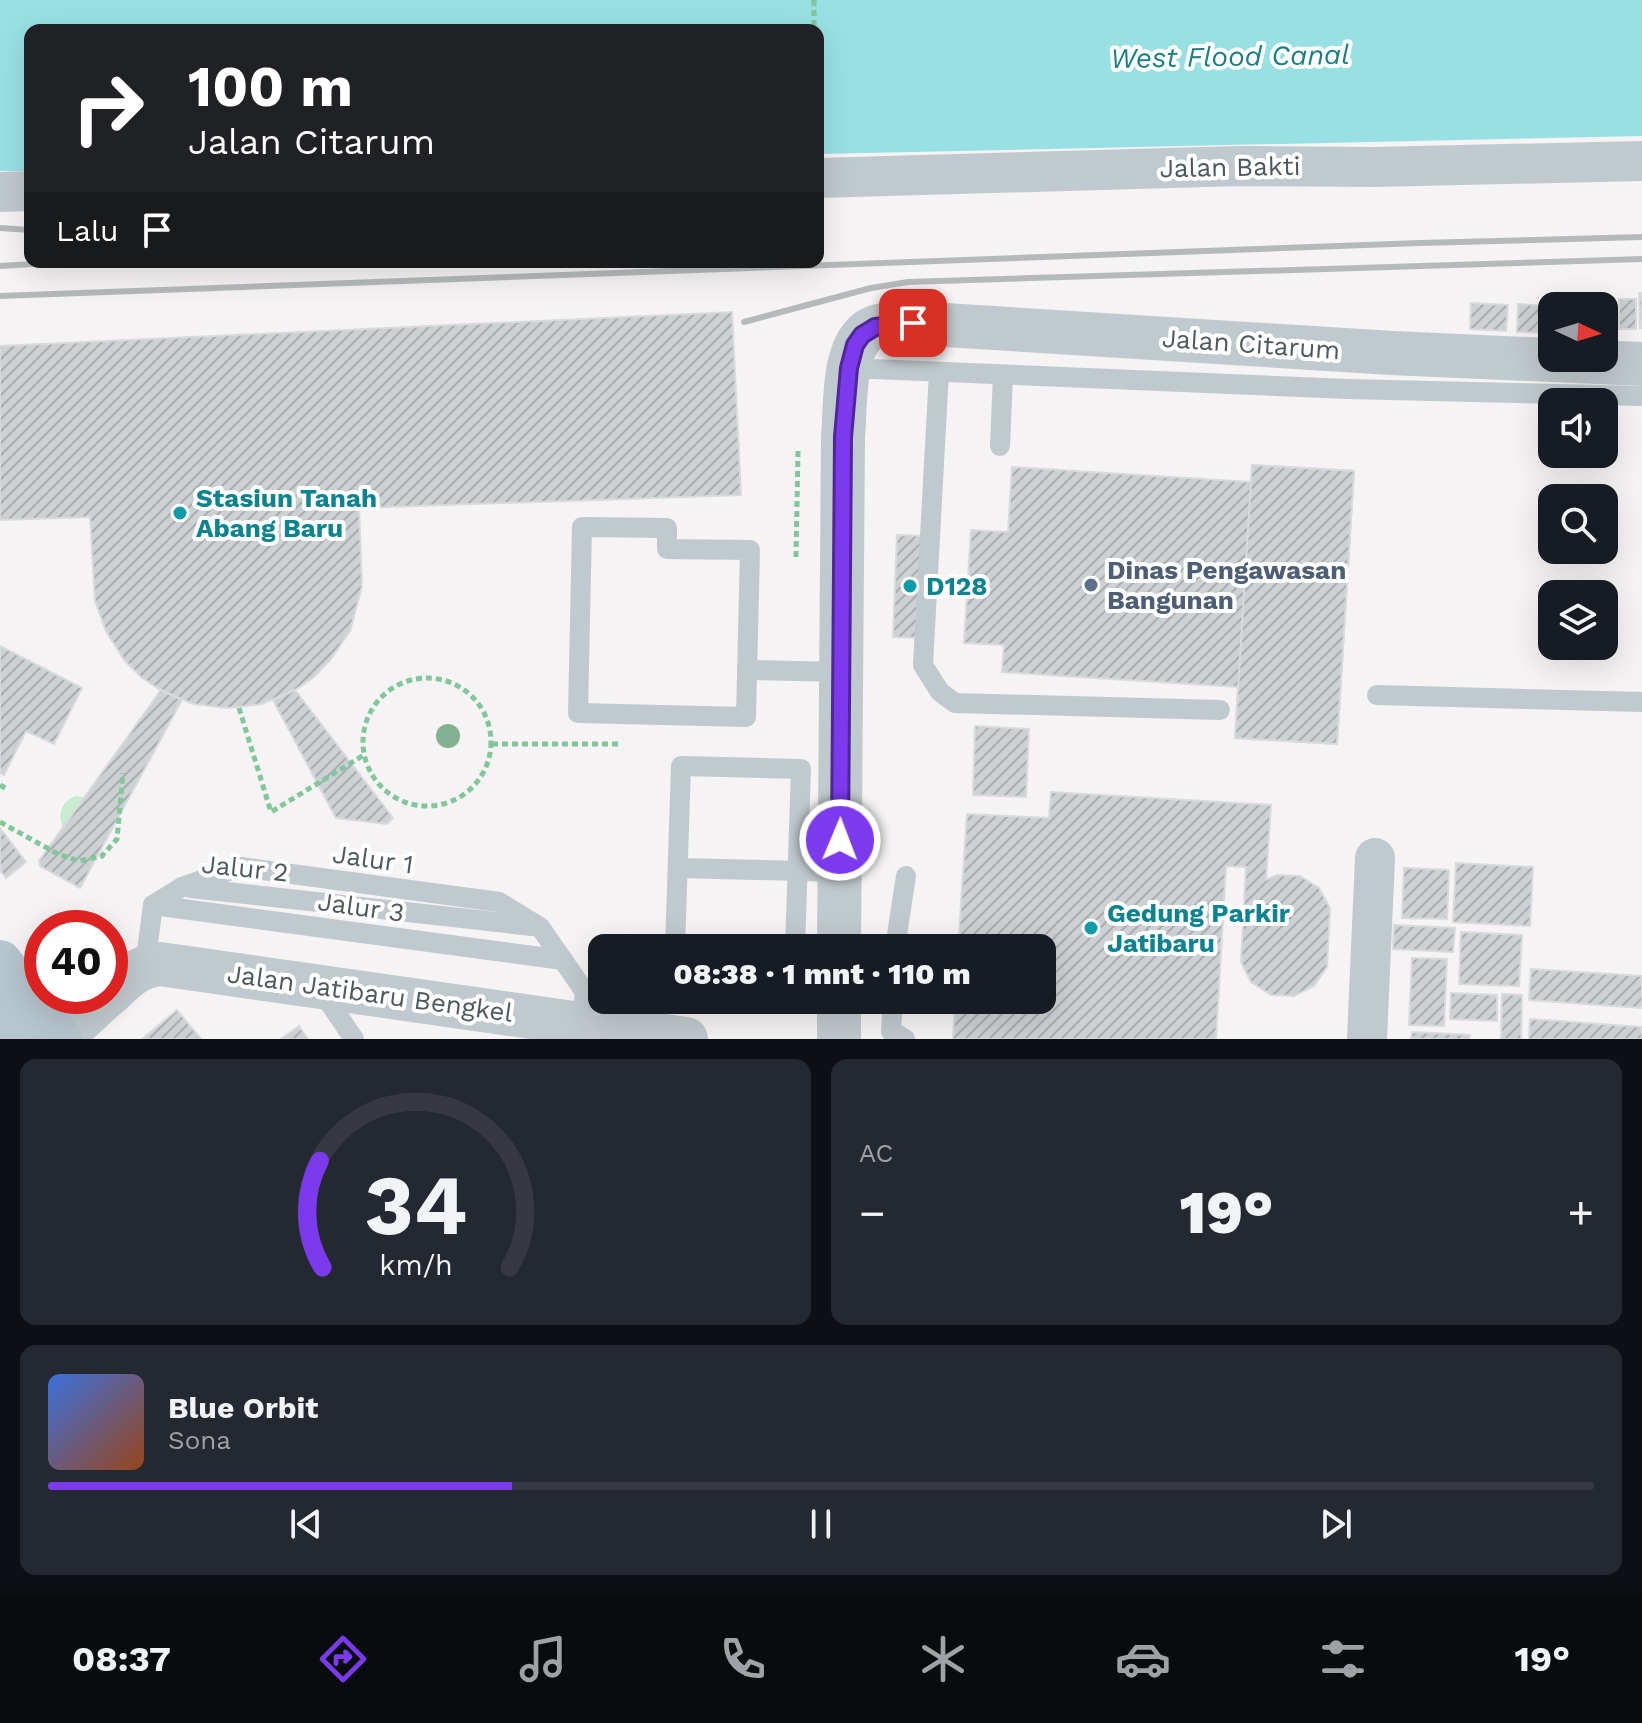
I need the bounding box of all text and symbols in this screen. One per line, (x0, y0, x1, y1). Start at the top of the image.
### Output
water label: West Flood Canal (1110, 38, 1350, 75)
text: 100 m (188, 54, 353, 120)
icon: right (56, 56, 160, 160)
text: Jalan Citarum (188, 121, 435, 163)
street label: Jalan Bakti (1159, 151, 1301, 183)
icon: arrive (135, 208, 179, 252)
text: Lalu (56, 213, 119, 248)
pin (879, 289, 947, 357)
north arrow (1538, 292, 1618, 372)
map controls (1538, 292, 1618, 660)
icon: arrive (891, 301, 935, 345)
street label: Jalan Citarum (1161, 323, 1341, 365)
button: sound (1538, 388, 1618, 468)
place label: Stasiun Tanah Abang Baru (196, 483, 377, 543)
button: search (1538, 484, 1618, 564)
marker: Stasiun Tanah Abang Baru (171, 504, 189, 522)
place label: Dinas Pengawasan Bangunan (1107, 555, 1346, 615)
place label: D128 (926, 571, 988, 601)
marker: Dinas Pengawasan Bangunan (1082, 576, 1100, 594)
marker: D128 (901, 577, 919, 595)
button: layers (1538, 580, 1618, 660)
position arrow (798, 798, 882, 882)
street label: Jalur 1 (331, 838, 415, 880)
street label: Jalur 2 (200, 849, 290, 887)
street label: Jalur 3 (316, 886, 406, 928)
place label: Gedung Parkir Jatibaru (1107, 898, 1291, 958)
speed limit sign: 40 (24, 910, 128, 1014)
marker: Gedung Parkir Jatibaru (1082, 919, 1100, 937)
text: 08:38 · 1 mnt · 110 m (673, 956, 971, 991)
street label: Jalan Jatibaru Bengkel (225, 958, 515, 1028)
text: AC (859, 1138, 893, 1168)
text: 34 (364, 1157, 467, 1254)
text: 19° (1179, 1177, 1274, 1248)
text: − (859, 1187, 886, 1239)
text: + (1567, 1187, 1594, 1239)
text: km/h (379, 1248, 452, 1282)
text: Blue Orbit (168, 1390, 318, 1425)
text: Sona (168, 1425, 231, 1455)
icon: previous (284, 1502, 328, 1546)
icon: pause (799, 1502, 843, 1546)
icon: next (1314, 1502, 1358, 1546)
icon: directions (315, 1631, 371, 1687)
icon: music (515, 1631, 571, 1687)
icon: phone (715, 1631, 771, 1687)
icon: climate (915, 1631, 971, 1687)
icon: car (1115, 1631, 1171, 1687)
icon: filters (1315, 1631, 1371, 1687)
text: 08:37 (72, 1638, 171, 1680)
text: 19° (1515, 1638, 1570, 1680)

